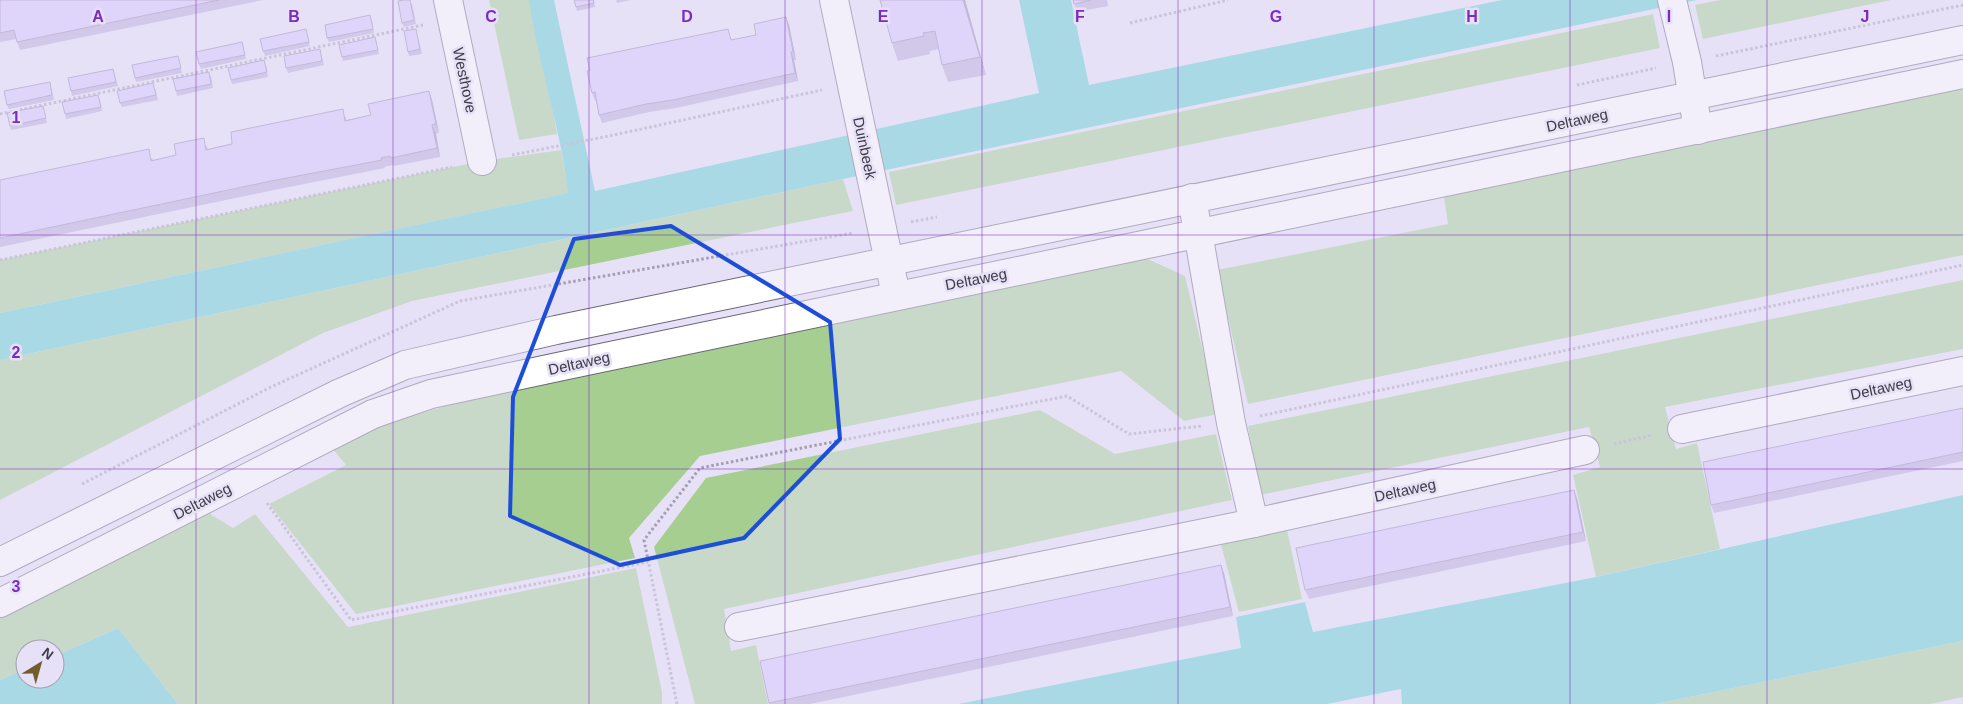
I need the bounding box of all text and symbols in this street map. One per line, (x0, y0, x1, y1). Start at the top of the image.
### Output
text: A (92, 8, 104, 25)
text: B (288, 8, 300, 25)
text: C (485, 8, 497, 25)
text: D (681, 8, 693, 25)
text: E (878, 8, 889, 25)
text: F (1075, 8, 1085, 25)
text: G (1270, 8, 1282, 25)
text: H (1466, 8, 1478, 25)
text: I (1667, 8, 1671, 25)
text: J (1861, 8, 1869, 25)
street label: Westhove (450, 46, 480, 114)
street label: Deltaweg (1545, 105, 1609, 135)
text: 1 (12, 109, 21, 126)
street label: Duinbeek (850, 115, 880, 181)
street label: Deltaweg (944, 265, 1008, 293)
text: 2 (12, 344, 21, 361)
street label: Deltaweg (547, 348, 611, 378)
street label: Deltaweg (1849, 373, 1913, 403)
street label: Deltaweg (1373, 475, 1437, 505)
street label: Deltaweg (170, 479, 234, 523)
text: 3 (12, 578, 21, 595)
north arrow (15, 639, 65, 689)
text: N (39, 644, 57, 663)

